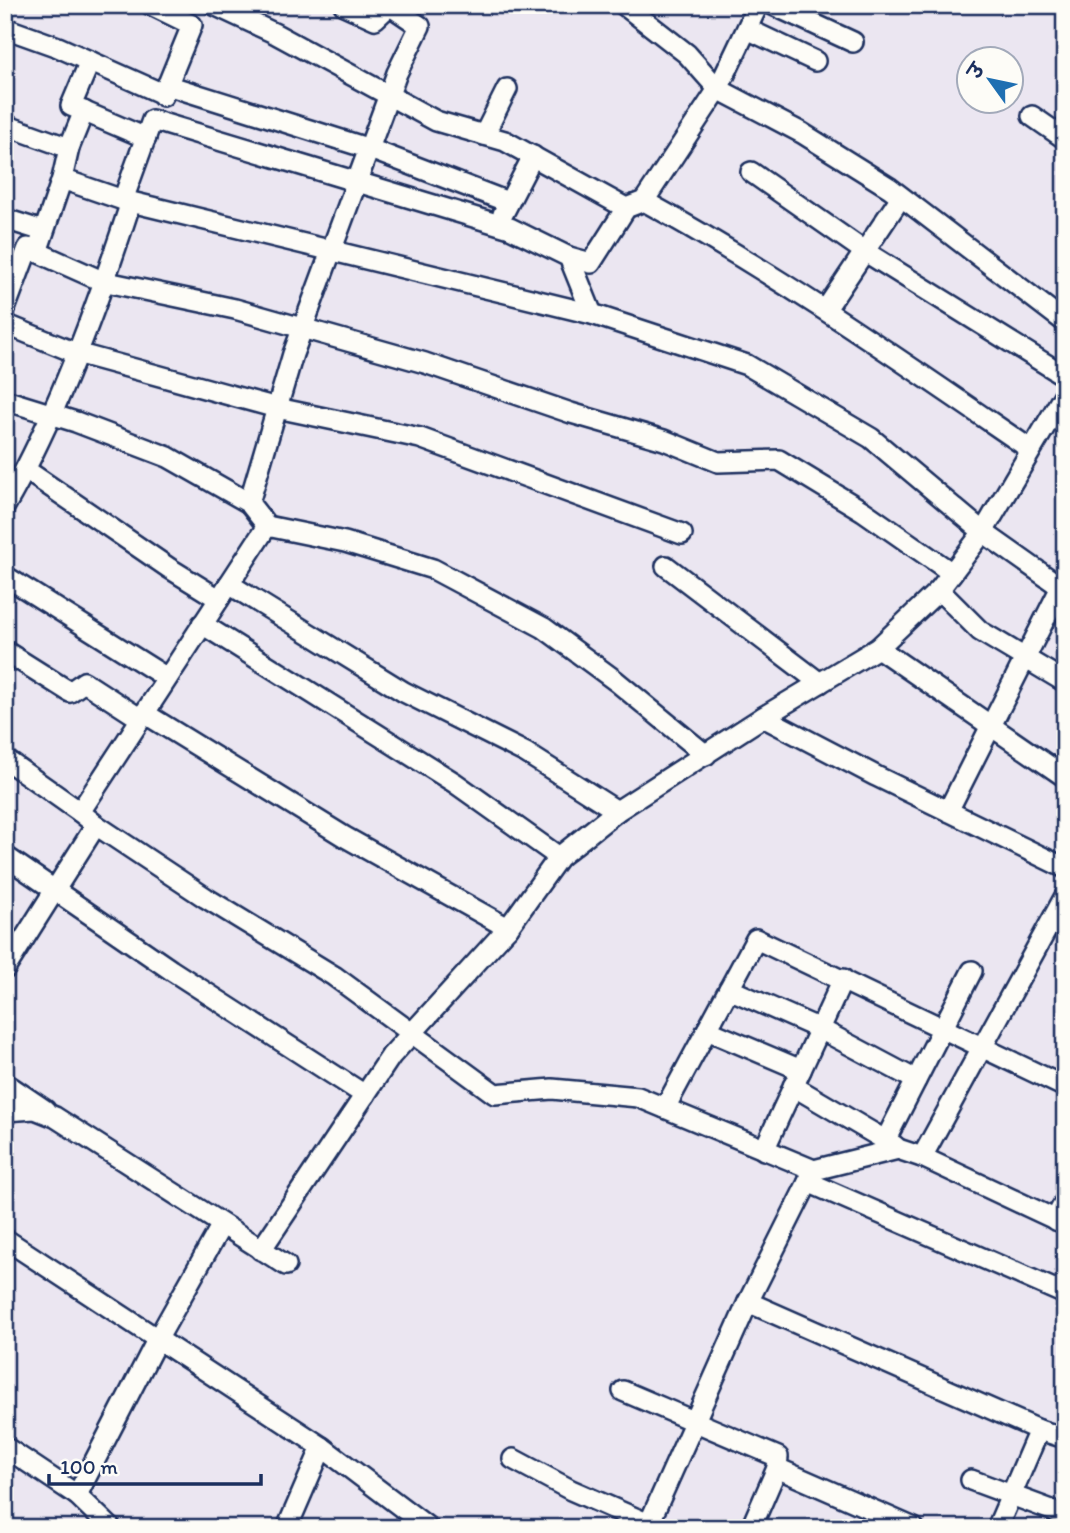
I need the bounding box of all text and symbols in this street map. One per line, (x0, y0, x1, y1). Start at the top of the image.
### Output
north arrow (954, 46, 1024, 116)
text: उ (962, 57, 991, 84)
scale bar (49, 1442, 261, 1486)
text: 100 m (60, 1454, 118, 1479)

